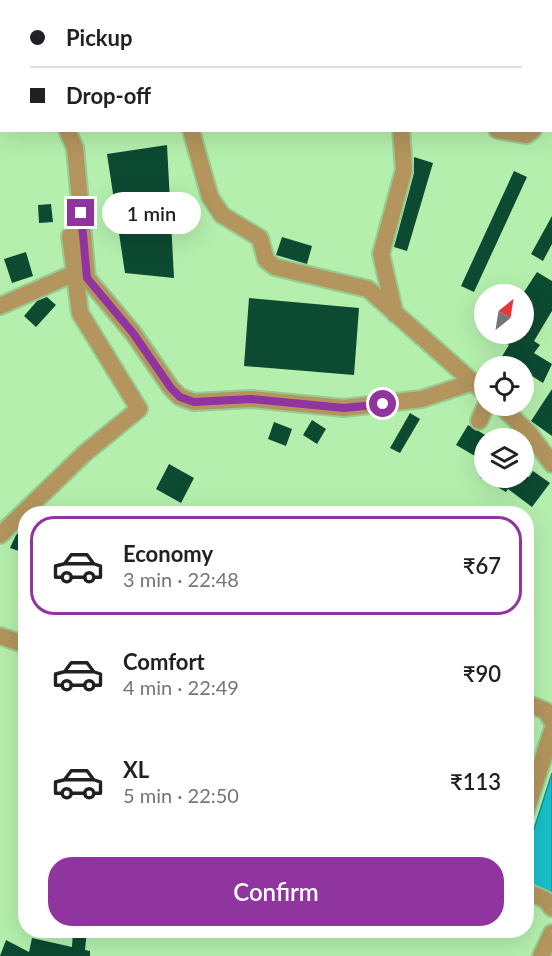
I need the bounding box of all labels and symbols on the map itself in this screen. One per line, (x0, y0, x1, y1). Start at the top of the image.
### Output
callout: 1 min (102, 192, 201, 234)
route end (67, 199, 94, 226)
north arrow (474, 284, 534, 344)
route start (369, 390, 396, 417)

